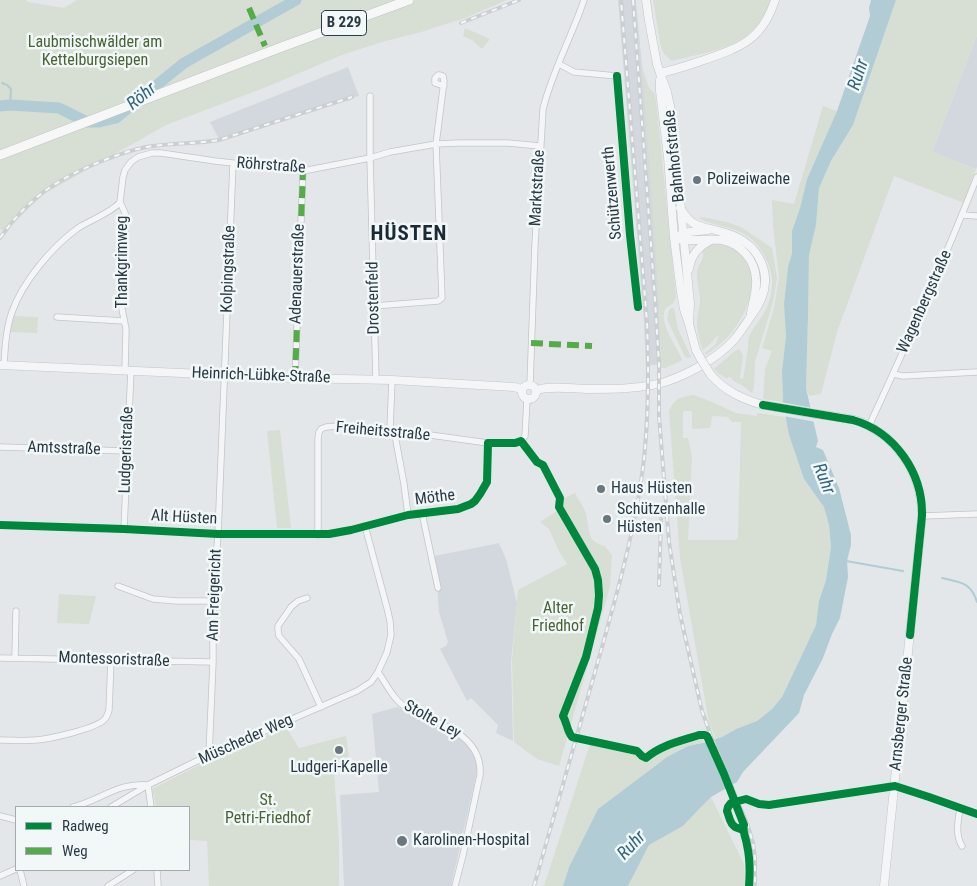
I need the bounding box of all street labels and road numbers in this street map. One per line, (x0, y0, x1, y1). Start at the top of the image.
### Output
road number: B 229 (322, 10, 366, 36)
street label: Bahnhofstraße (661, 109, 689, 203)
street label: Schützenwerth (599, 146, 627, 240)
street label: Marktstraße (526, 149, 550, 227)
street label: Röhrstraße (236, 154, 306, 178)
street label: Thankgrimweg (113, 216, 133, 308)
street label: Adenauerstraße (287, 224, 309, 324)
street label: Kolpingstraße (218, 225, 240, 313)
street label: Wagenbergstraße (894, 247, 956, 357)
street label: Drostenfeld (364, 261, 384, 335)
street label: Heinrich-Lübke-Straße (191, 364, 331, 388)
street label: Ludgeristraße (116, 406, 138, 494)
street label: Freiheitsstraße (335, 418, 431, 446)
street label: Amtsstraße (27, 438, 101, 460)
street label: Möthe (414, 486, 456, 510)
street label: Alt Hüsten (150, 507, 218, 529)
street label: Am Freigericht (204, 549, 226, 641)
street label: Montessoristraße (58, 648, 170, 672)
street label: Arnsberger Straße (886, 656, 918, 772)
street label: Stolte Ley (400, 697, 464, 743)
street label: Müscheder Weg (196, 711, 296, 769)

